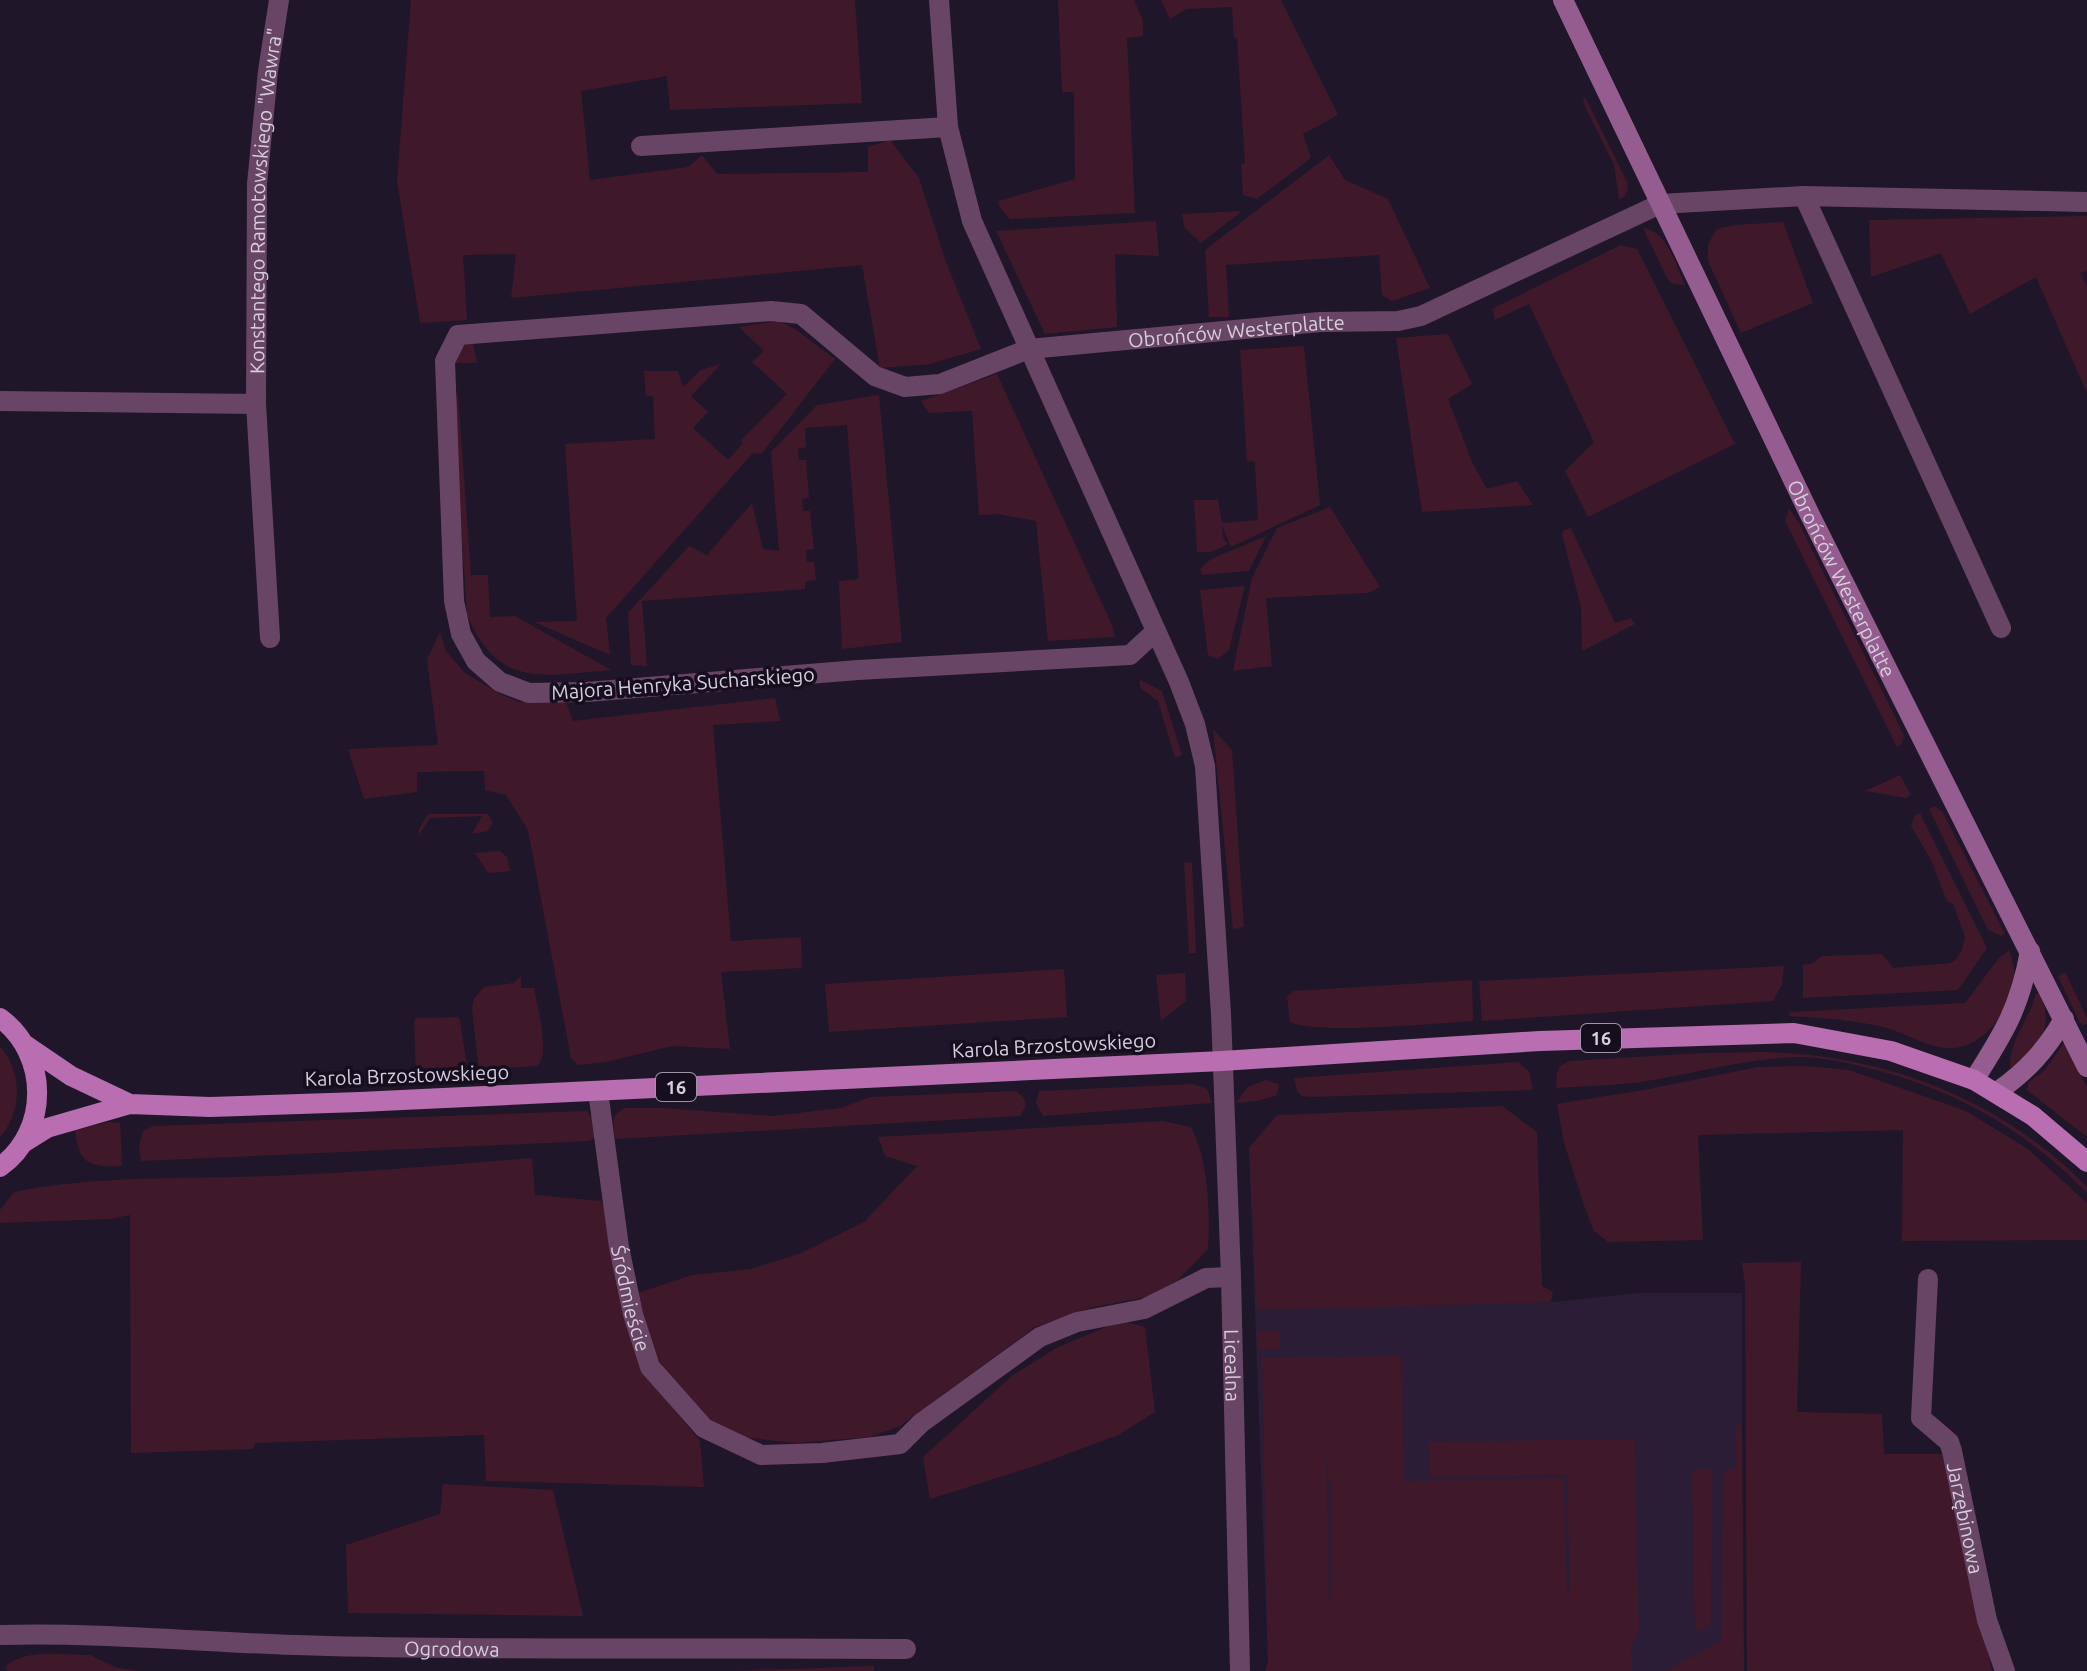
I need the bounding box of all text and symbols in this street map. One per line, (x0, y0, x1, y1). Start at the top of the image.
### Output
street label: Konstantego Ramotowskiego "Wawra" (245, 26, 286, 374)
street label: Obrońców Westerplatte (1127, 310, 1345, 351)
street label: Obrońców Westerplatte (1783, 476, 1901, 681)
street label: Majora Henryka Sucharskiego (551, 662, 815, 704)
road number: 16 (1581, 1024, 1621, 1052)
street label: Karola Brzostowskiego (951, 1028, 1157, 1062)
street label: Karola Brzostowskiego (304, 1060, 510, 1090)
road number: 16 (656, 1073, 696, 1101)
street label: Śródmieście (607, 1243, 656, 1354)
street label: Licealna (1221, 1329, 1245, 1402)
street label: Jarzębinowa (1943, 1460, 1989, 1576)
street label: Ogrodowa (404, 1636, 500, 1660)

